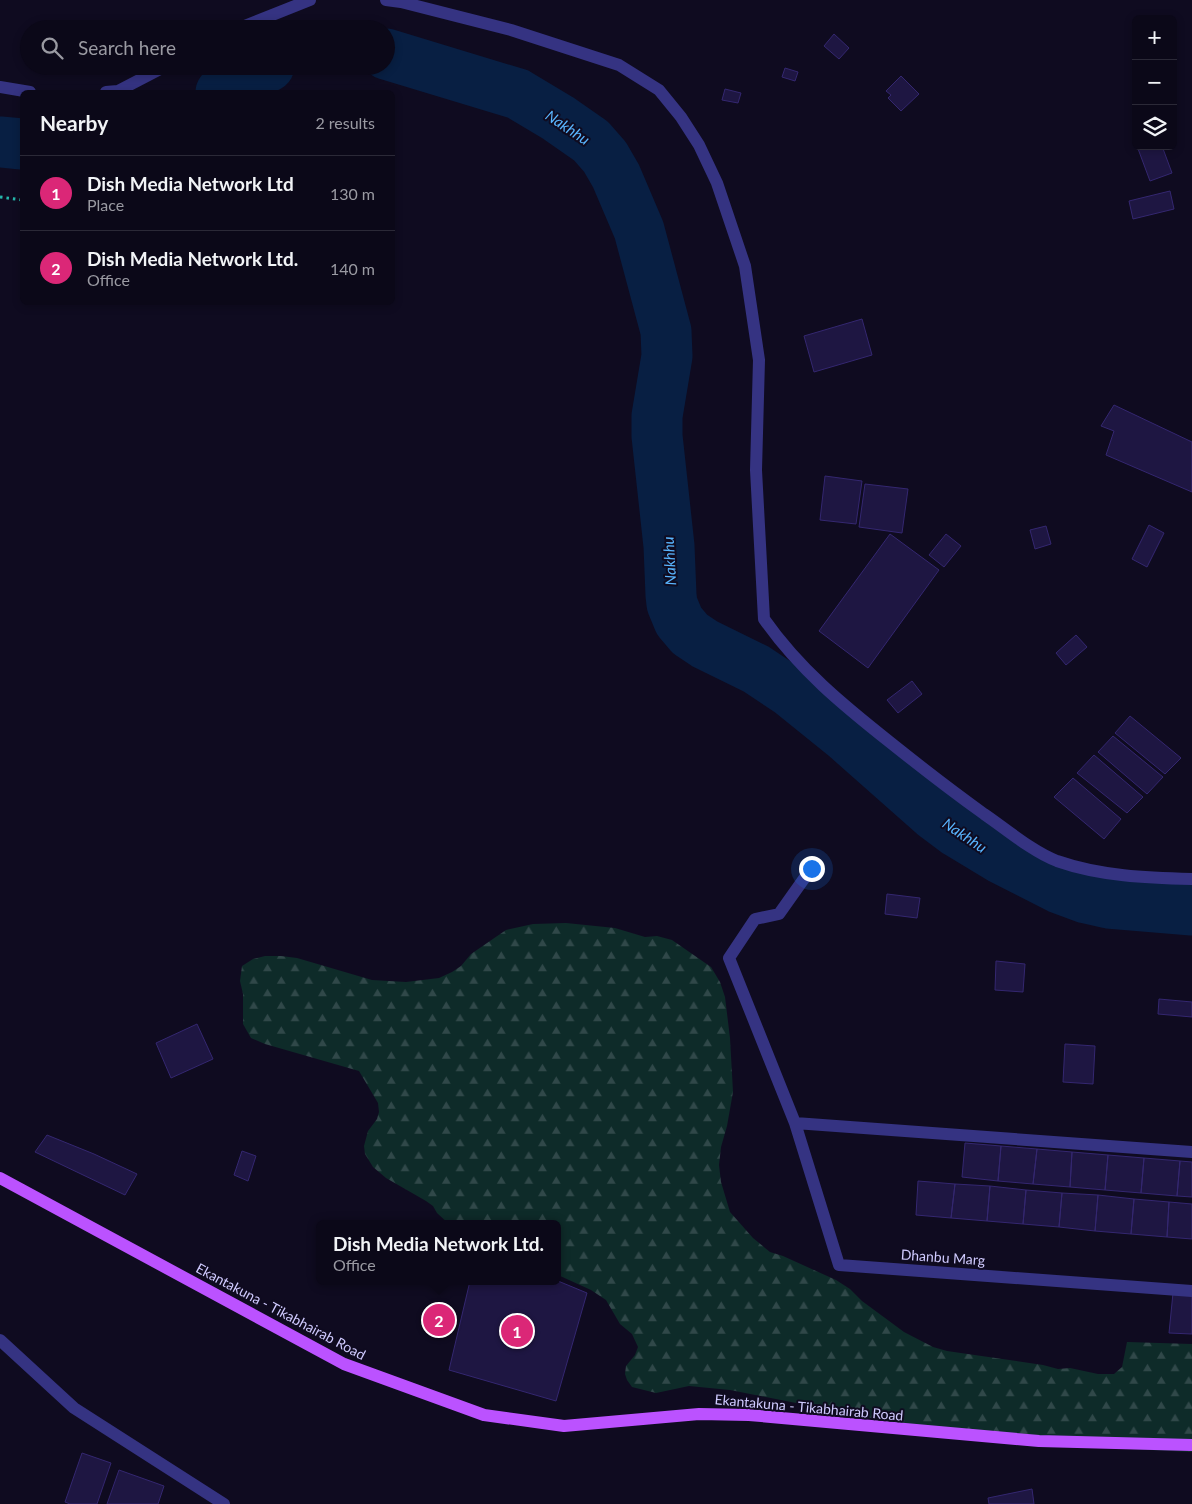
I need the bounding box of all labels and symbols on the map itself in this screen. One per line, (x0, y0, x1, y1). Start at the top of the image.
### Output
water label: Nakhhu (543, 106, 593, 148)
water label: Nakhhu (659, 536, 679, 586)
water label: Nakhhu (940, 814, 990, 856)
your location (799, 856, 825, 882)
street label: Dhanbu Marg (900, 1246, 986, 1268)
street label: Ekantakuna - Tikabhairab Road (193, 1259, 369, 1363)
pin: 2 (423, 1301, 455, 1339)
pin: 1 (501, 1312, 533, 1350)
street label: Ekantakuna - Tikabhairab Road (714, 1390, 904, 1424)

